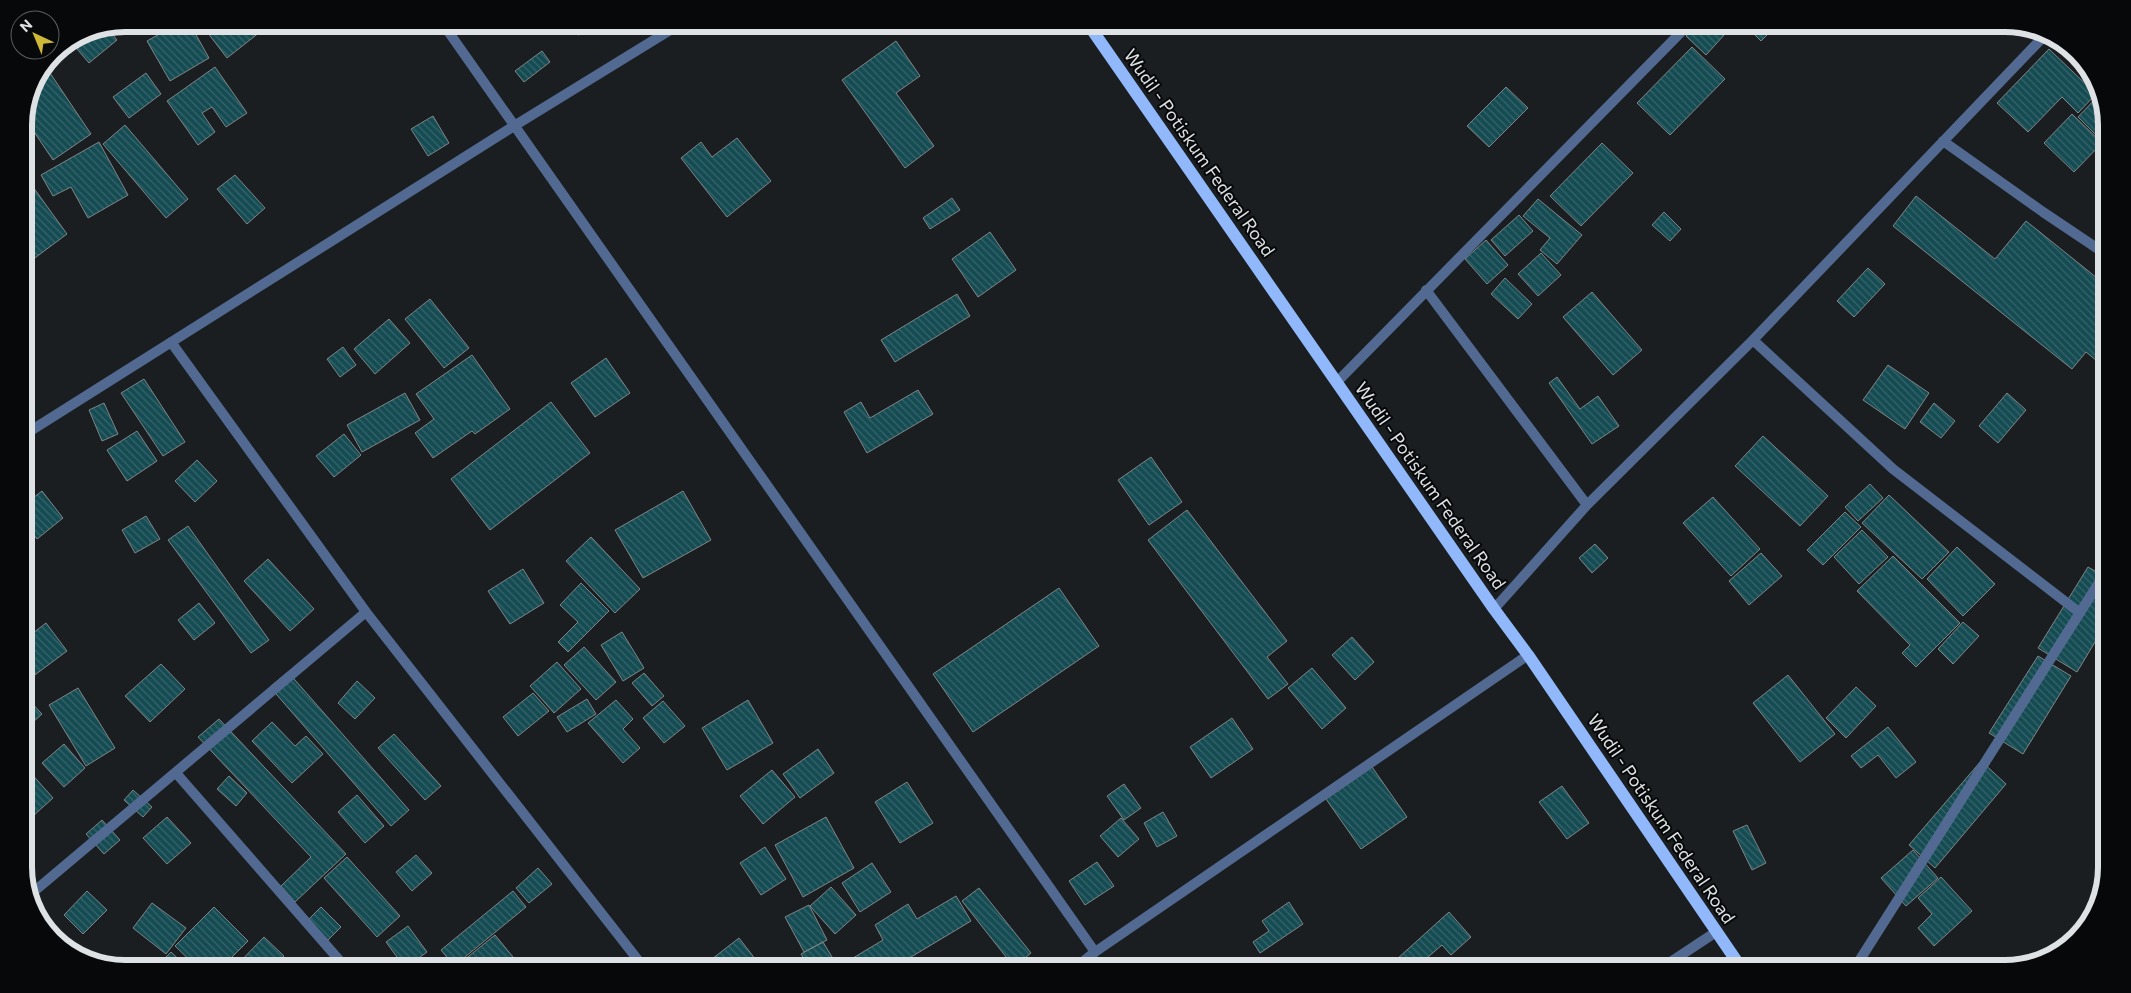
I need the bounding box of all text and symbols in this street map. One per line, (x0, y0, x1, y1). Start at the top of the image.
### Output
north arrow (10, 10, 60, 60)
text: N (16, 16, 35, 35)
street label: Wudil - Potiskum Federal Road (1120, 44, 1280, 260)
street label: Wudil - Potiskum Federal Road (1351, 377, 1511, 593)
street label: Wudil - Potiskum Federal Road (1583, 709, 1740, 927)

